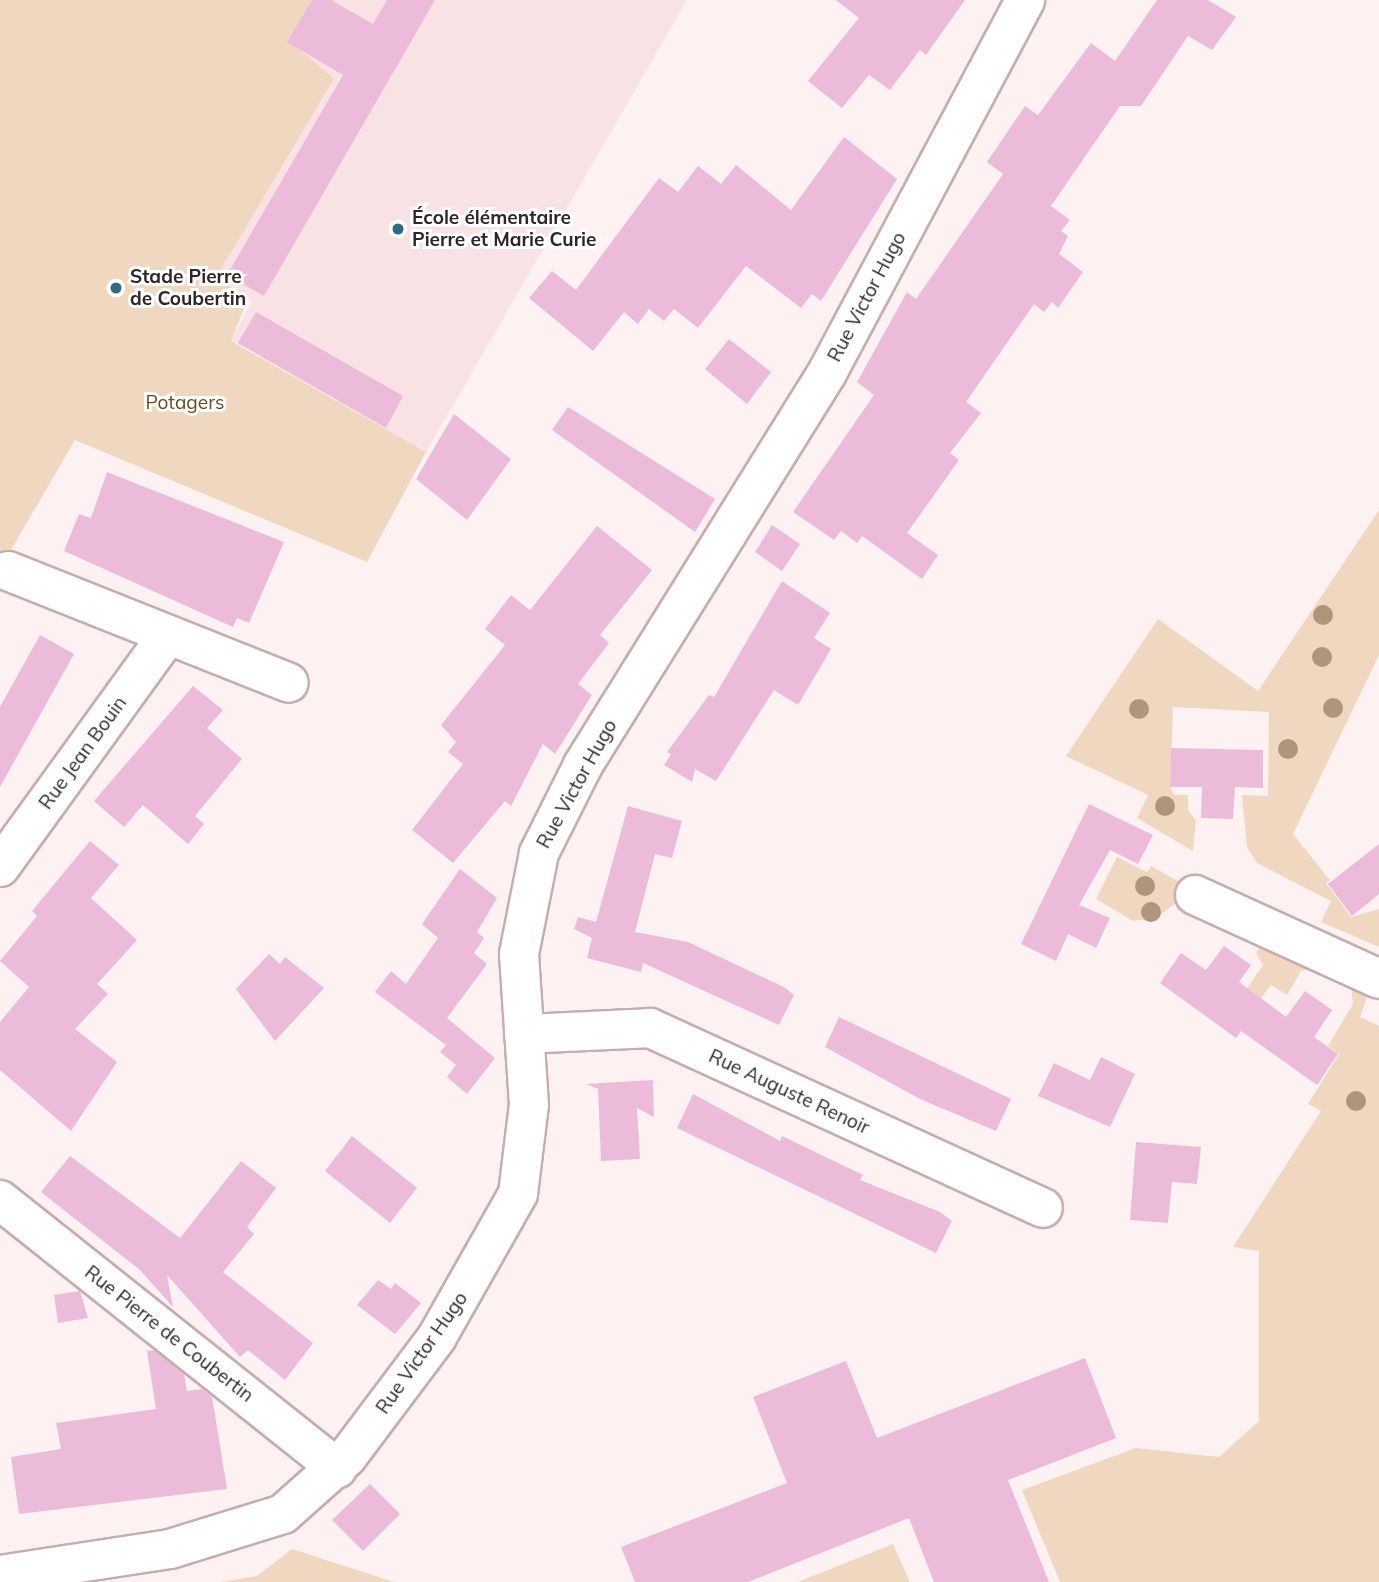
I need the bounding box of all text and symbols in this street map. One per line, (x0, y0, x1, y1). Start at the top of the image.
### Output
place label: École élémentaire Pierre et Marie Curie (412, 207, 596, 251)
marker: École élémentaire Pierre et Marie Curie (390, 221, 406, 237)
street label: Rue Victor Hugo (823, 228, 911, 366)
place label: Stade Pierre de Coubertin (130, 266, 246, 310)
marker: Stade Pierre de Coubertin (108, 280, 124, 296)
park label: Potagers (146, 392, 224, 414)
street label: Rue Jean Bouin (34, 692, 132, 814)
street label: Rue Victor Hugo (532, 716, 622, 852)
street label: Rue Auguste Renoir (705, 1045, 873, 1139)
street label: Rue Pierre de Coubertin (80, 1261, 258, 1407)
street label: Rue Victor Hugo (371, 1288, 473, 1418)

